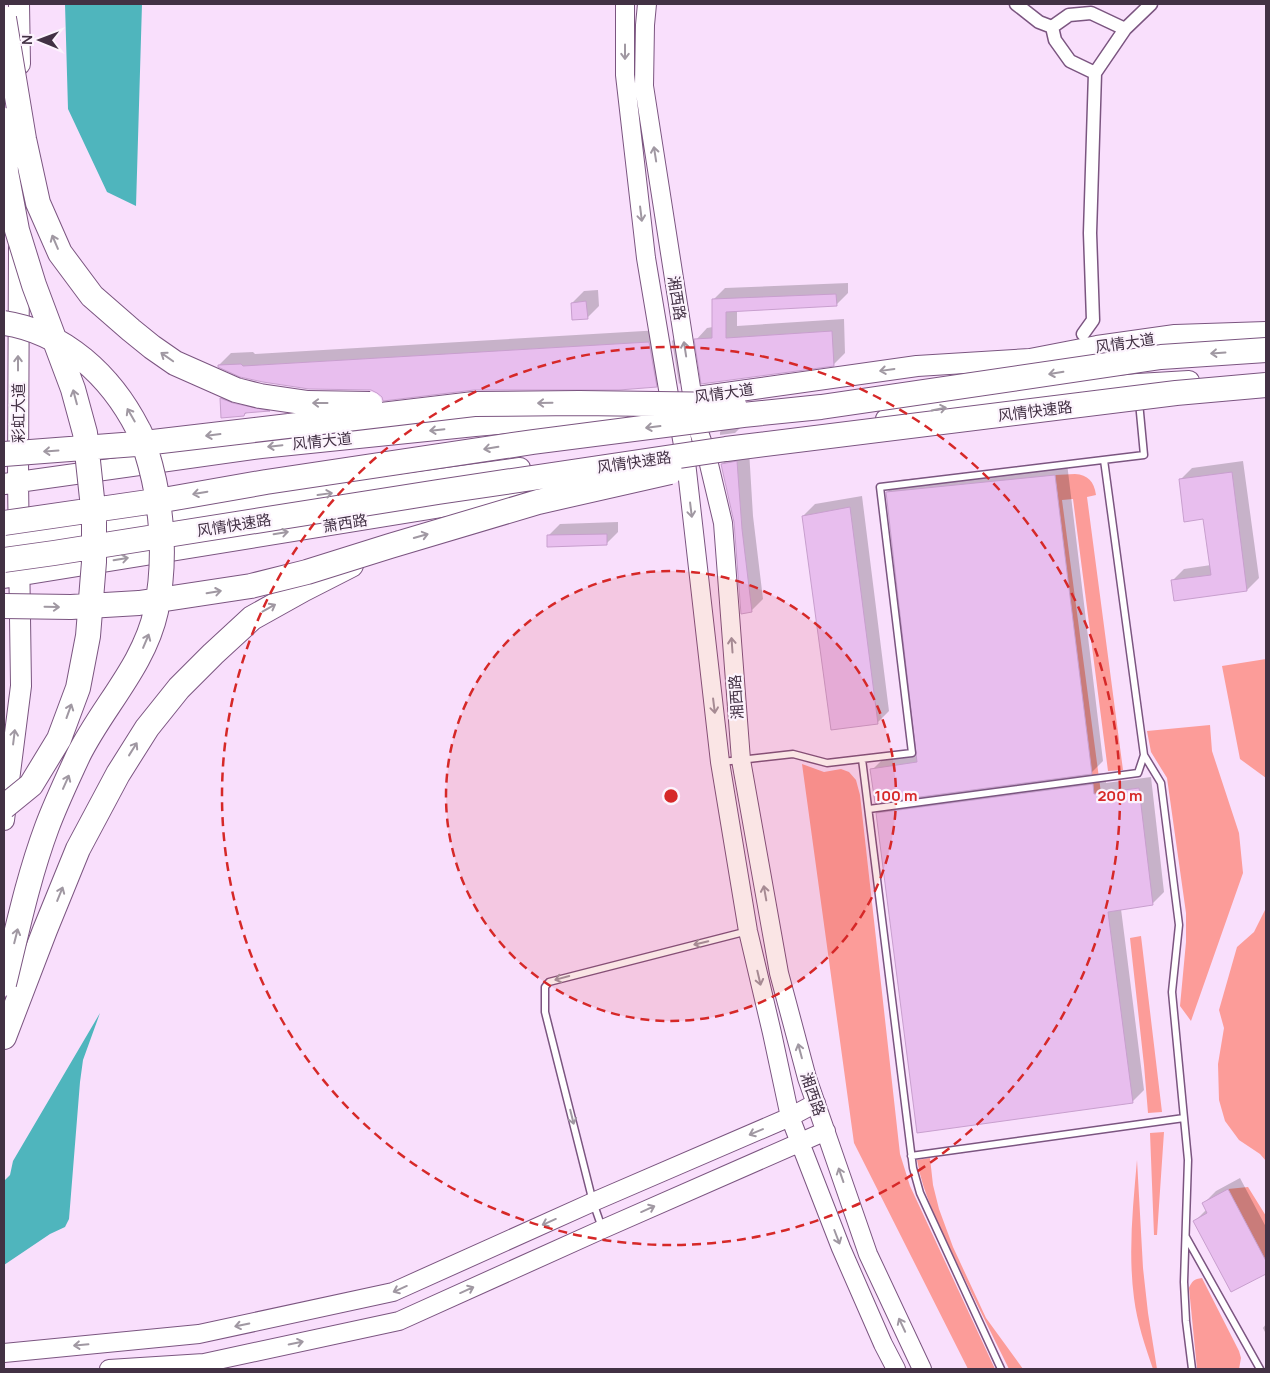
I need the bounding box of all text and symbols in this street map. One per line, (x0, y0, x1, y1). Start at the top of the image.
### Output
north arrow (15, 15, 65, 65)
text: N (17, 35, 36, 45)
one-way arrow (620, 44, 630, 60)
one-way arrow (649, 147, 659, 163)
one-way arrow (636, 206, 646, 222)
one-way arrow (50, 235, 60, 250)
street label: 湘西路 (663, 274, 691, 322)
street label: 风情大道 (1094, 328, 1156, 358)
one-way arrow (680, 342, 690, 358)
one-way arrow (1210, 349, 1226, 358)
one-way arrow (160, 352, 174, 362)
one-way arrow (13, 355, 23, 371)
one-way arrow (880, 365, 896, 375)
one-way arrow (1049, 368, 1065, 378)
street label: 风情大道 (693, 378, 755, 408)
street label: 彩虹大道 (8, 383, 29, 443)
one-way arrow (70, 390, 80, 406)
street label: 风情快速路 (996, 396, 1074, 426)
one-way arrow (537, 398, 553, 408)
one-way arrow (313, 399, 329, 408)
one-way arrow (931, 403, 947, 413)
one-way arrow (125, 409, 135, 423)
one-way arrow (645, 422, 661, 432)
one-way arrow (429, 425, 445, 435)
street label: 风情大道 (291, 427, 353, 455)
one-way arrow (205, 430, 221, 440)
one-way arrow (267, 441, 283, 451)
one-way arrow (484, 443, 500, 453)
one-way arrow (43, 446, 59, 455)
street label: 风情快速路 (595, 446, 673, 478)
one-way arrow (193, 489, 209, 499)
one-way arrow (317, 489, 333, 499)
one-way arrow (686, 502, 696, 518)
street label: 风情快速路 (195, 509, 273, 541)
street label: 萧西路 (321, 509, 369, 537)
one-way arrow (273, 528, 289, 538)
one-way arrow (413, 531, 429, 541)
one-way arrow (113, 554, 129, 564)
one-way arrow (206, 586, 222, 596)
one-way arrow (44, 602, 60, 611)
one-way arrow (262, 603, 276, 613)
one-way arrow (141, 634, 151, 649)
one-way arrow (727, 638, 737, 654)
street label: 湘西路 (724, 674, 748, 720)
one-way arrow (709, 698, 719, 714)
one-way arrow (65, 704, 74, 719)
one-way arrow (9, 729, 19, 745)
one-way arrow (129, 743, 139, 757)
one-way arrow (62, 775, 72, 790)
text: 100 m (875, 785, 917, 806)
text: 200 m (1097, 785, 1143, 806)
centre of rings (662, 787, 680, 805)
one-way arrow (759, 885, 769, 901)
one-way arrow (55, 887, 65, 902)
one-way arrow (11, 929, 21, 945)
one-way arrow (693, 939, 709, 948)
one-way arrow (755, 970, 764, 986)
one-way arrow (555, 974, 571, 983)
one-way arrow (795, 1044, 804, 1060)
street label: 湘西路 (796, 1069, 830, 1119)
one-way arrow (568, 1108, 577, 1124)
one-way arrow (749, 1127, 764, 1137)
one-way arrow (836, 1167, 845, 1183)
one-way arrow (640, 1204, 655, 1214)
one-way arrow (542, 1218, 557, 1228)
one-way arrow (832, 1229, 842, 1244)
one-way arrow (393, 1284, 408, 1294)
one-way arrow (459, 1285, 474, 1294)
one-way arrow (896, 1318, 906, 1333)
one-way arrow (234, 1321, 250, 1330)
one-way arrow (287, 1338, 303, 1347)
one-way arrow (73, 1340, 89, 1350)

